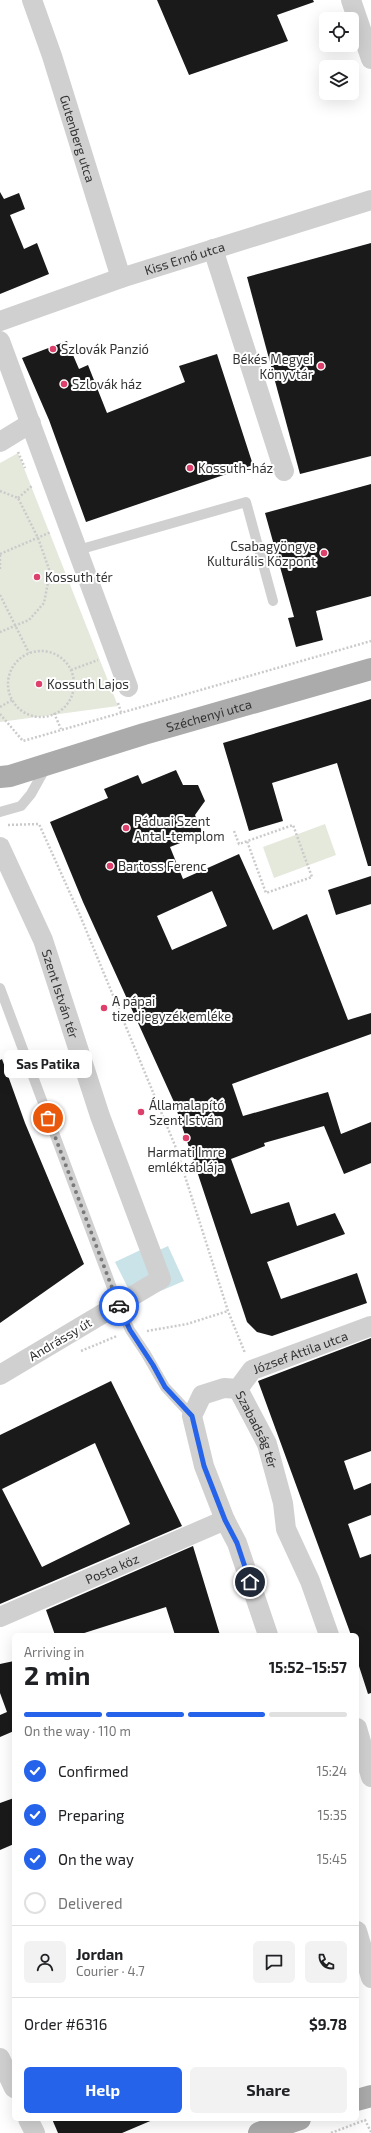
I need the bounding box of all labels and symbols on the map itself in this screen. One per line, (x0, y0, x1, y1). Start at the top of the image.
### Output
street label: Gutenberg utca (57, 93, 99, 184)
street label: Kiss Ernő utca (142, 238, 227, 278)
place label: Szlovák Panzió (61, 341, 149, 357)
marker: Szlovák Panzió (48, 344, 58, 354)
place label: Békés Megyei Könyvtár (232, 351, 313, 382)
marker: Békés Megyei Könyvtár (316, 361, 326, 371)
place label: Szlovák ház (72, 376, 142, 392)
marker: Szlovák ház (59, 379, 69, 389)
place label: Kossuth-ház (198, 460, 273, 476)
marker: Kossuth-ház (185, 463, 195, 473)
place label: Csabagyöngye Kulturális Központ (207, 538, 316, 569)
marker: Csabagyöngye Kulturális Központ (319, 548, 329, 558)
place label: Kossuth tér (45, 569, 113, 585)
marker: Kossuth tér (32, 572, 42, 582)
place label: Kossuth Lajos (47, 676, 129, 692)
marker: Kossuth Lajos (34, 679, 44, 689)
street label: Széchenyi utca (164, 696, 254, 735)
place label: Páduai Szent Antal-templom (134, 813, 225, 844)
marker: Páduai Szent Antal-templom (121, 823, 131, 833)
place label: Bartoss Ferenc (118, 858, 207, 874)
marker: Bartoss Ferenc (105, 861, 115, 871)
street label: Szent István tér (39, 947, 82, 1040)
place label: A pápai tizedjegyzék emléke (112, 993, 231, 1024)
marker: A pápai tizedjegyzék emléke (99, 1003, 109, 1013)
callout: Sas Patika (4, 1050, 92, 1078)
place label: Államalapító Szent István (149, 1096, 225, 1128)
pin (31, 1101, 65, 1135)
marker: Államalapító Szent István (136, 1107, 146, 1117)
marker: Harmati Imre emléktáblája (181, 1133, 191, 1143)
place label: Harmati Imre emléktáblája (147, 1144, 225, 1175)
courier (99, 1286, 139, 1326)
street label: Andrássy út (26, 1314, 94, 1364)
street label: József Attila utca (250, 1327, 350, 1377)
street label: Szabadság tér (232, 1388, 281, 1470)
street label: Posta köz (83, 1550, 141, 1587)
pin (233, 1565, 267, 1599)

